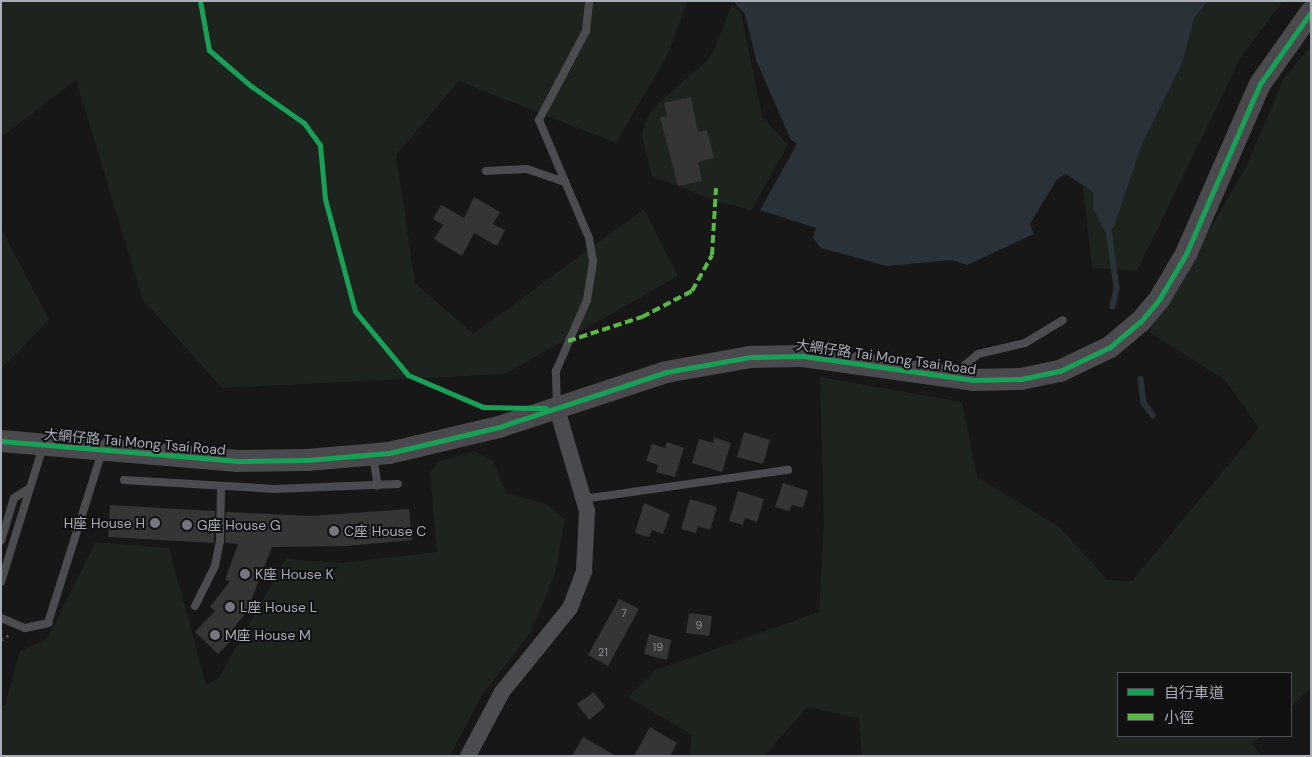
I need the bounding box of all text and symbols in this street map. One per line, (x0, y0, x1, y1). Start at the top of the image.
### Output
street label: 大網仔路 Tai Mong Tsai Road (795, 336, 977, 378)
street label: 大網仔路 Tai Mong Tsai Road (44, 426, 226, 458)
place label: H座 House H (64, 515, 145, 531)
marker: H座 House H (149, 517, 161, 529)
place label: G座 House G (197, 517, 281, 533)
marker: G座 House G (181, 519, 193, 531)
place label: C座 House C (344, 523, 426, 539)
marker: C座 House C (328, 525, 340, 537)
place label: K座 House K (255, 566, 334, 582)
marker: K座 House K (239, 568, 251, 580)
place label: L座 House L (240, 599, 317, 615)
marker: L座 House L (224, 601, 236, 613)
house number: 7 (621, 606, 627, 620)
house number: 9 (696, 618, 702, 632)
place label: M座 House M (225, 627, 311, 643)
marker: M座 House M (209, 629, 221, 641)
house number: 19 (653, 640, 663, 654)
house number: 21 (598, 645, 608, 659)
legend (1117, 672, 1292, 737)
text: 自行車道 (1164, 683, 1224, 703)
text: 小徑 (1164, 708, 1194, 728)

